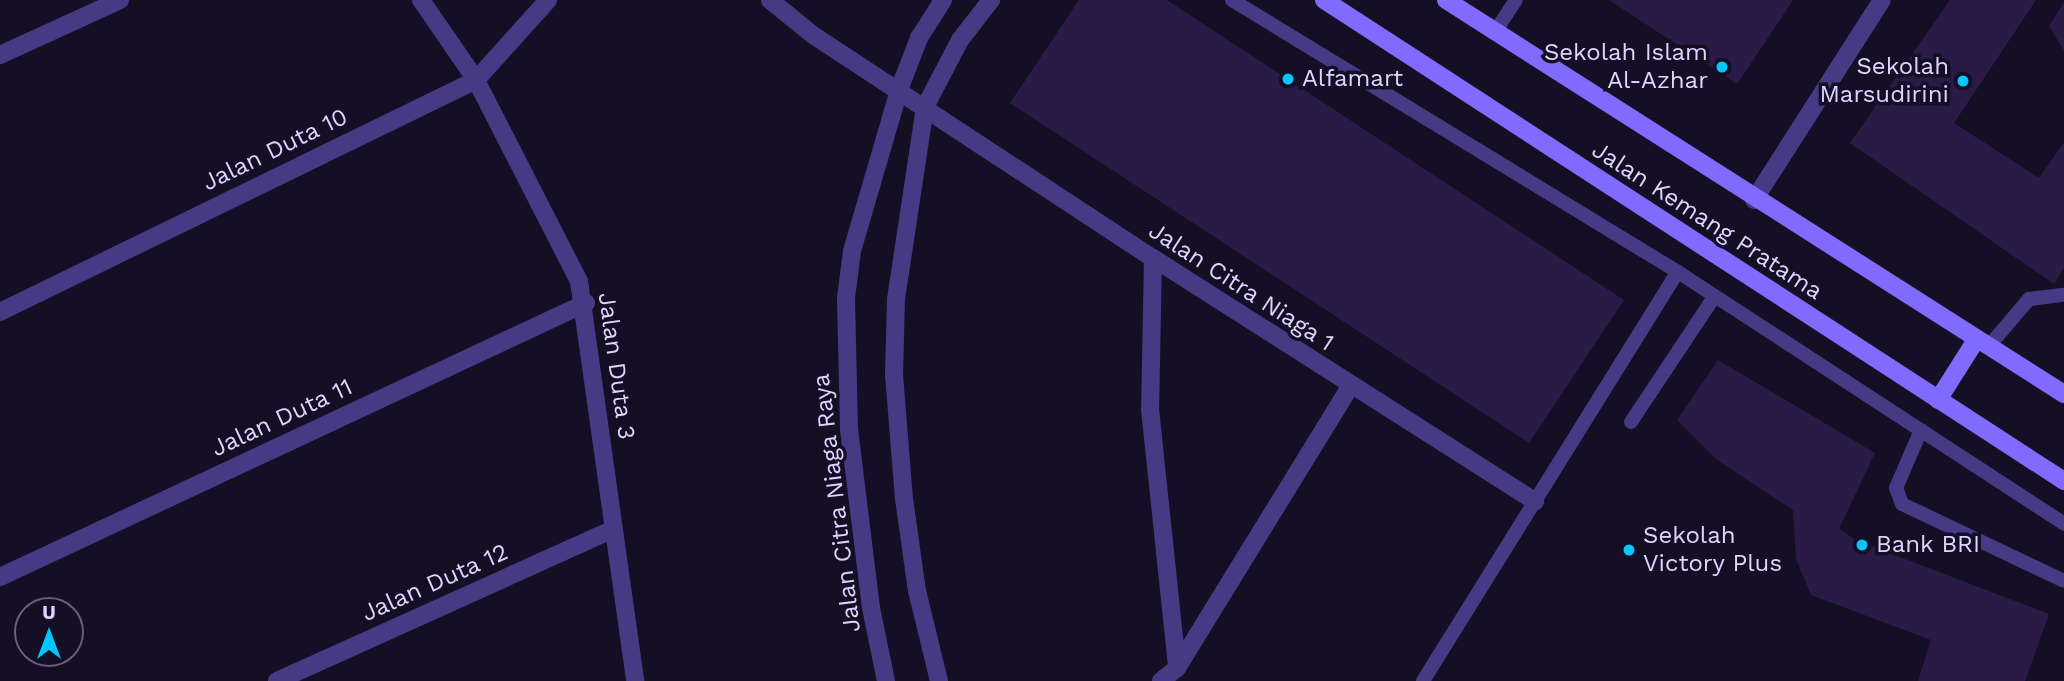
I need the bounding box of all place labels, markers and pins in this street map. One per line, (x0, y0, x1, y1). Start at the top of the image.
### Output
place label: Sekolah Islam Al-Azhar (1544, 39, 1708, 95)
place label: Sekolah Marsudirini (1819, 53, 1949, 109)
marker: Sekolah Islam Al-Azhar (1714, 59, 1730, 75)
place label: Alfamart (1302, 65, 1403, 93)
marker: Alfamart (1280, 71, 1296, 87)
marker: Sekolah Marsudirini (1955, 73, 1971, 89)
place label: Sekolah Victory Plus (1643, 522, 1783, 578)
place label: Bank BRI (1876, 531, 1981, 559)
marker: Bank BRI (1854, 537, 1870, 553)
marker: Sekolah Victory Plus (1621, 542, 1637, 558)

